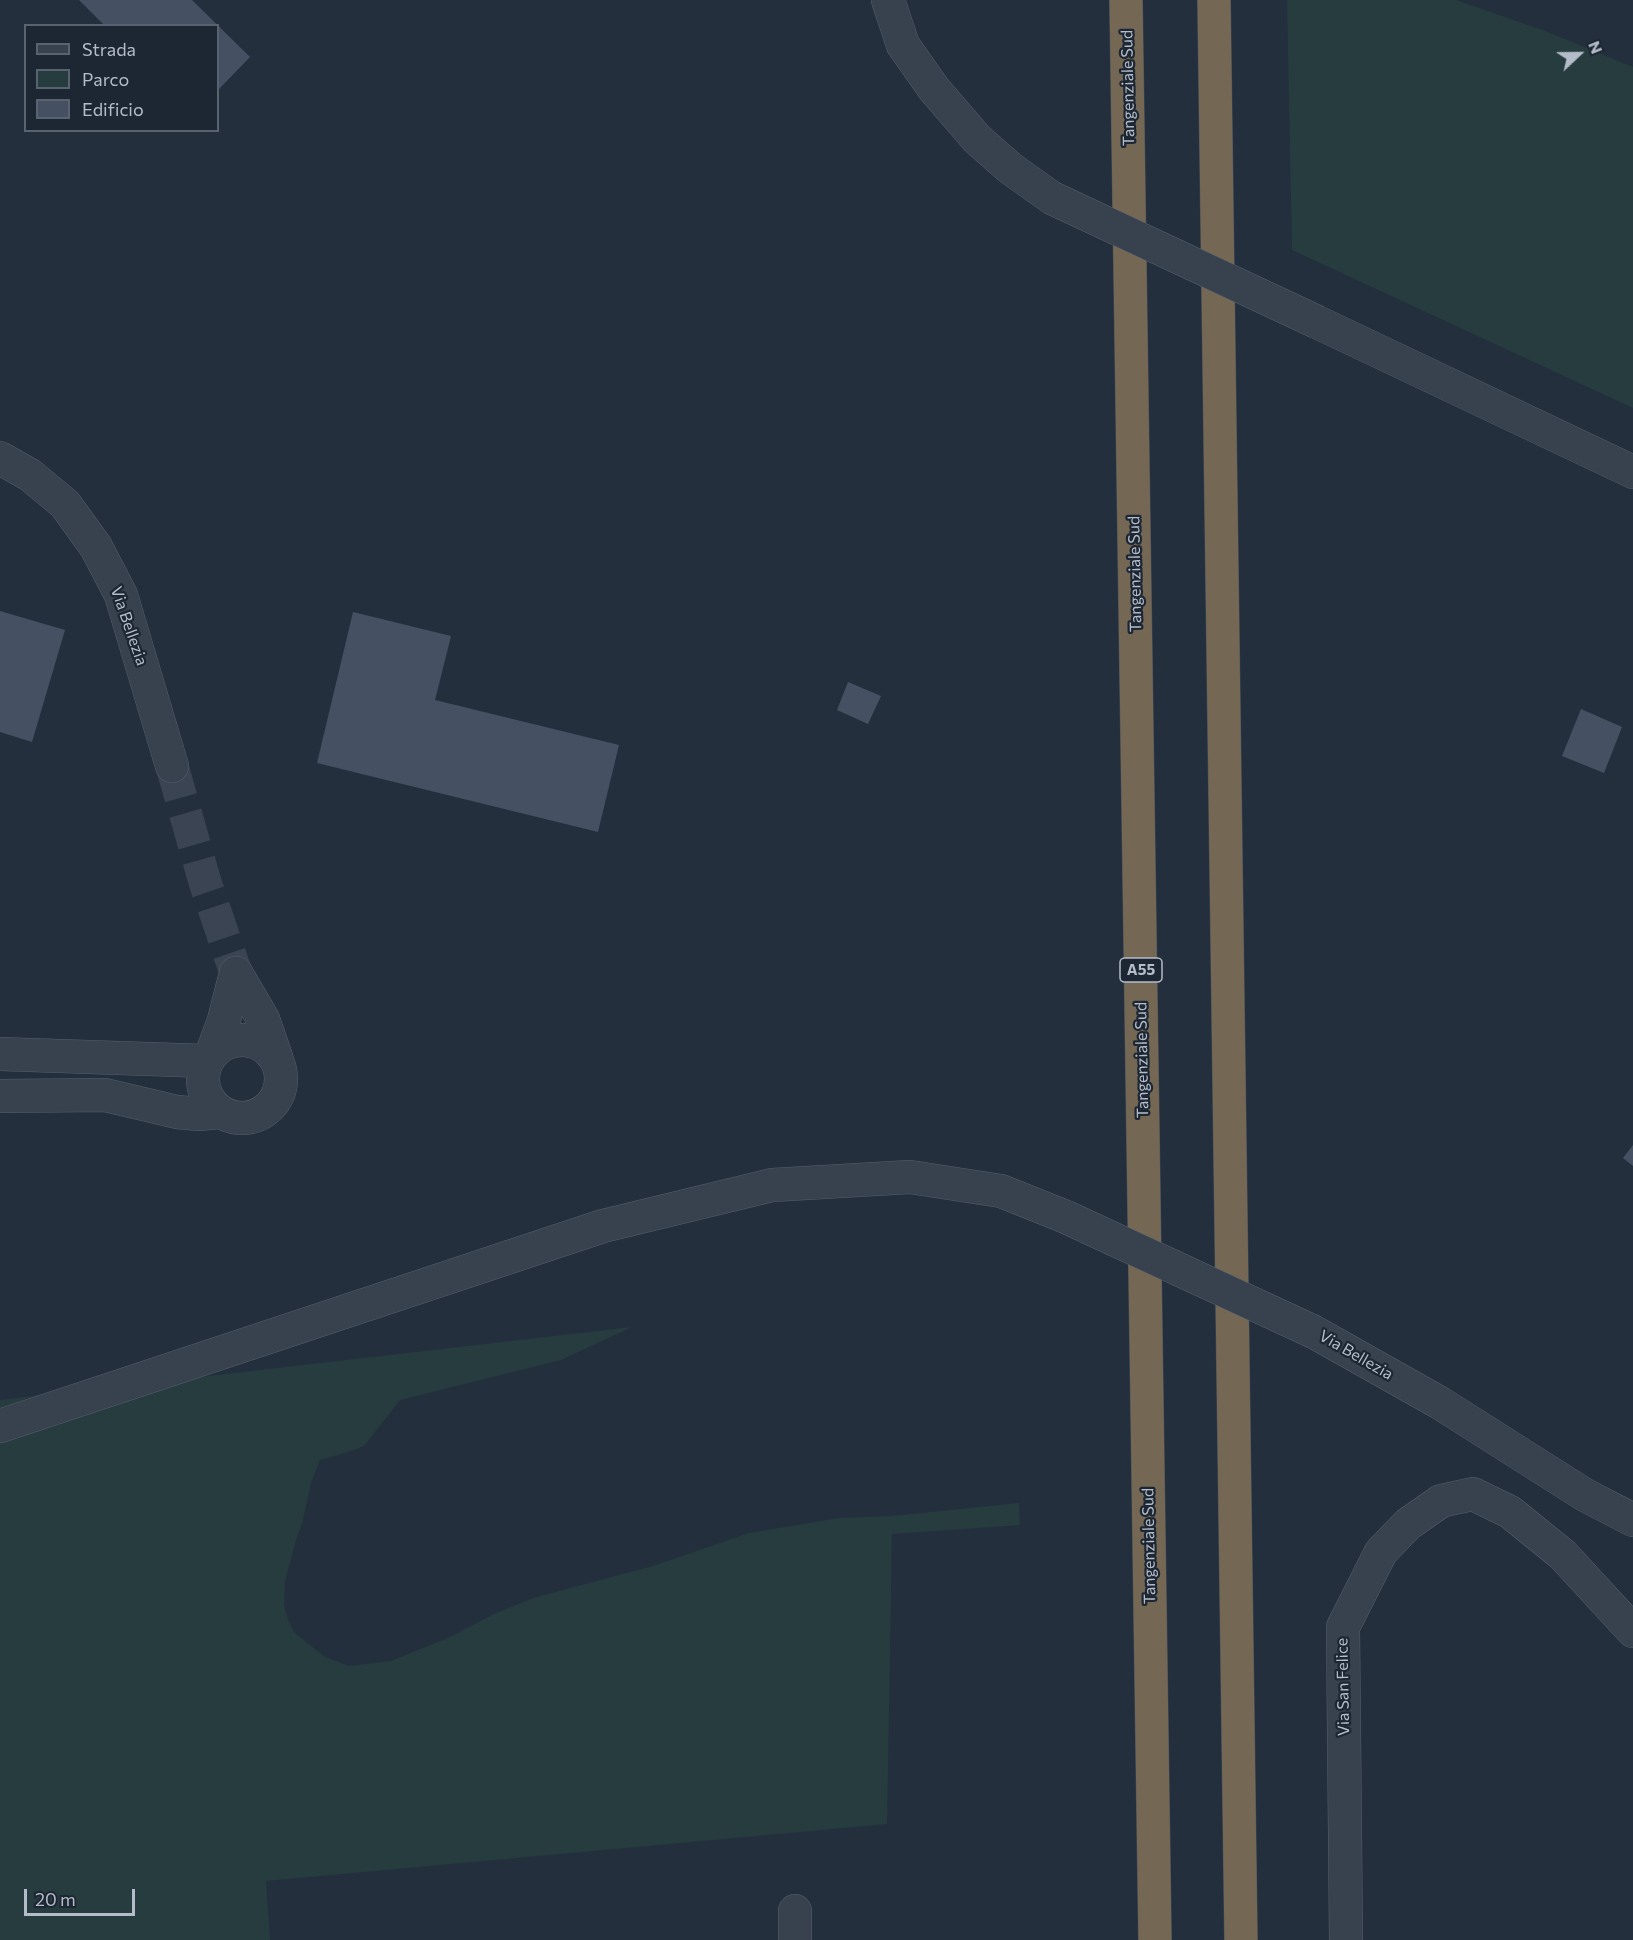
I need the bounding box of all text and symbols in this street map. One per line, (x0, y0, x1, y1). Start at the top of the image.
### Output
legend (24, 24, 219, 132)
north arrow (1549, 24, 1609, 84)
street label: Tangenziale Sud (1117, 30, 1139, 146)
text: Strada (82, 38, 136, 60)
text: N (1585, 38, 1607, 56)
text: Parco (82, 68, 129, 90)
text: Edificio (82, 98, 144, 120)
street label: Tangenziale Sud (1124, 516, 1146, 632)
street label: Via Bellezia (107, 584, 151, 668)
road number: A55 (1120, 958, 1162, 982)
street label: Tangenziale Sud (1131, 1002, 1153, 1118)
street label: Via Bellezia (1316, 1326, 1396, 1384)
street label: Tangenziale Sud (1138, 1488, 1160, 1604)
street label: Via San Felice (1333, 1638, 1353, 1736)
scale bar (27, 1877, 138, 1915)
text: 20 m (35, 1888, 76, 1910)

